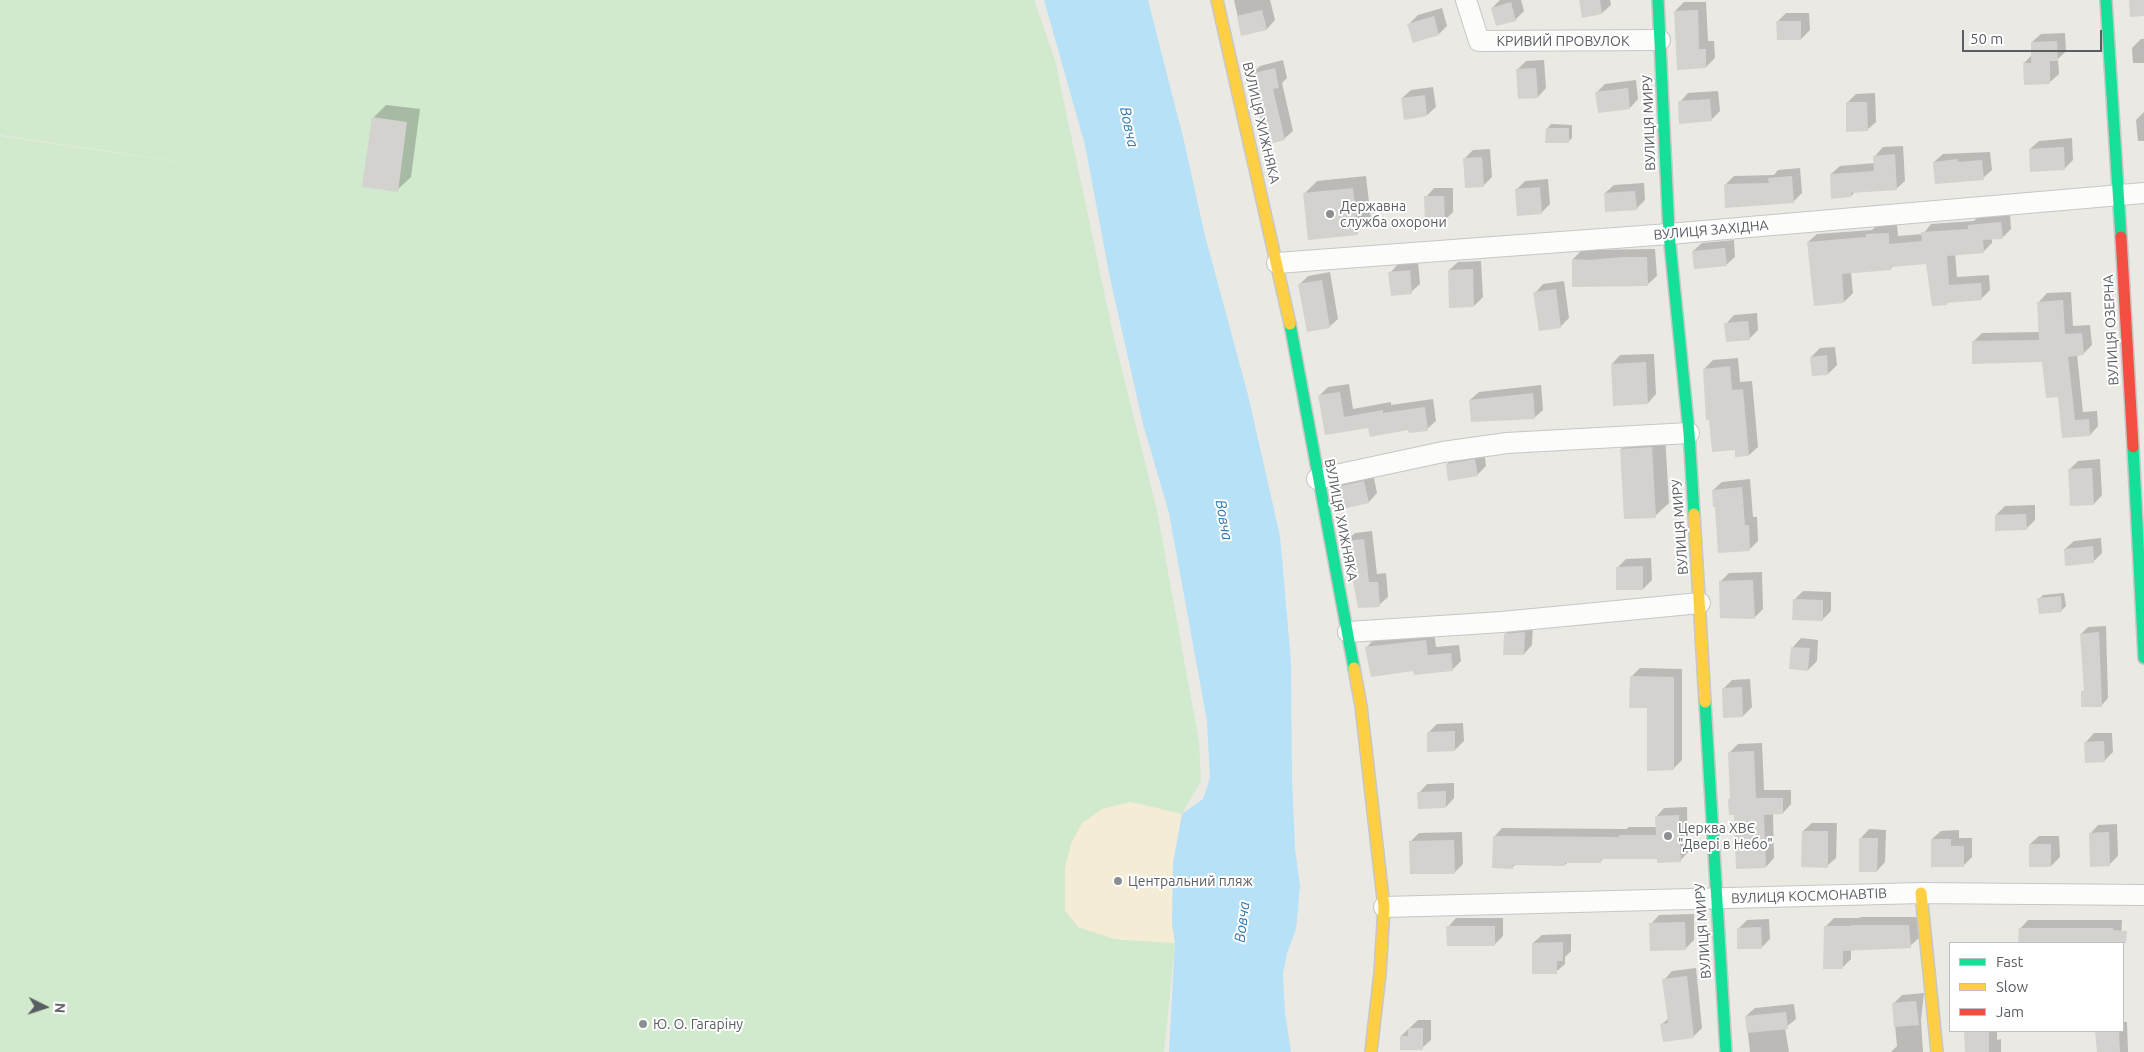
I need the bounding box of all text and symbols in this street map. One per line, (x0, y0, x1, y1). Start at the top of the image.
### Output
scale bar (1964, 20, 2104, 52)
text: 50 m (1970, 30, 2003, 47)
street label: КРИВИЙ ПРОВУЛОК (1497, 33, 1629, 49)
street label: ВУЛИЦЯ ХИЖНЯКА (1239, 60, 1283, 186)
street label: ВУЛИЦЯ МИРУ (1639, 75, 1659, 171)
water label: Вовча (1116, 105, 1142, 149)
place label: Державна служба охорони (1340, 198, 1447, 230)
marker: Державна служба охорони (1324, 208, 1336, 220)
street label: ВУЛИЦЯ ЗАХІДНА (1653, 217, 1769, 243)
street label: ВУЛИЦЯ ОЗЕРНА (2100, 274, 2122, 386)
street label: ВУЛИЦЯ ХИЖНЯКА (1321, 457, 1361, 583)
street label: ВУЛИЦЯ МИРУ (1668, 479, 1692, 575)
water label: Вовча (1212, 498, 1236, 542)
place label: Церква ХВЄ "Двері в Небо" (1678, 820, 1773, 852)
marker: Церква ХВЄ "Двері в Небо" (1662, 830, 1674, 842)
place label: Центральний пляж (1128, 873, 1253, 889)
marker: Центральний пляж (1112, 875, 1124, 887)
street label: ВУЛИЦЯ МИРУ (1691, 883, 1715, 979)
street label: ВУЛИЦЯ КОСМОНАВТІВ (1731, 885, 1887, 907)
water label: Вовча (1231, 901, 1253, 943)
legend (1949, 942, 2124, 1032)
text: Fast (1996, 953, 2023, 970)
text: Slow (1996, 978, 2028, 995)
north arrow (20, 982, 70, 1032)
text: N (52, 1002, 68, 1014)
text: Jam (1996, 1003, 2024, 1020)
place label: Ю. О. Гагаріну (653, 1016, 743, 1032)
marker: Ю. О. Гагаріну (637, 1018, 649, 1030)

